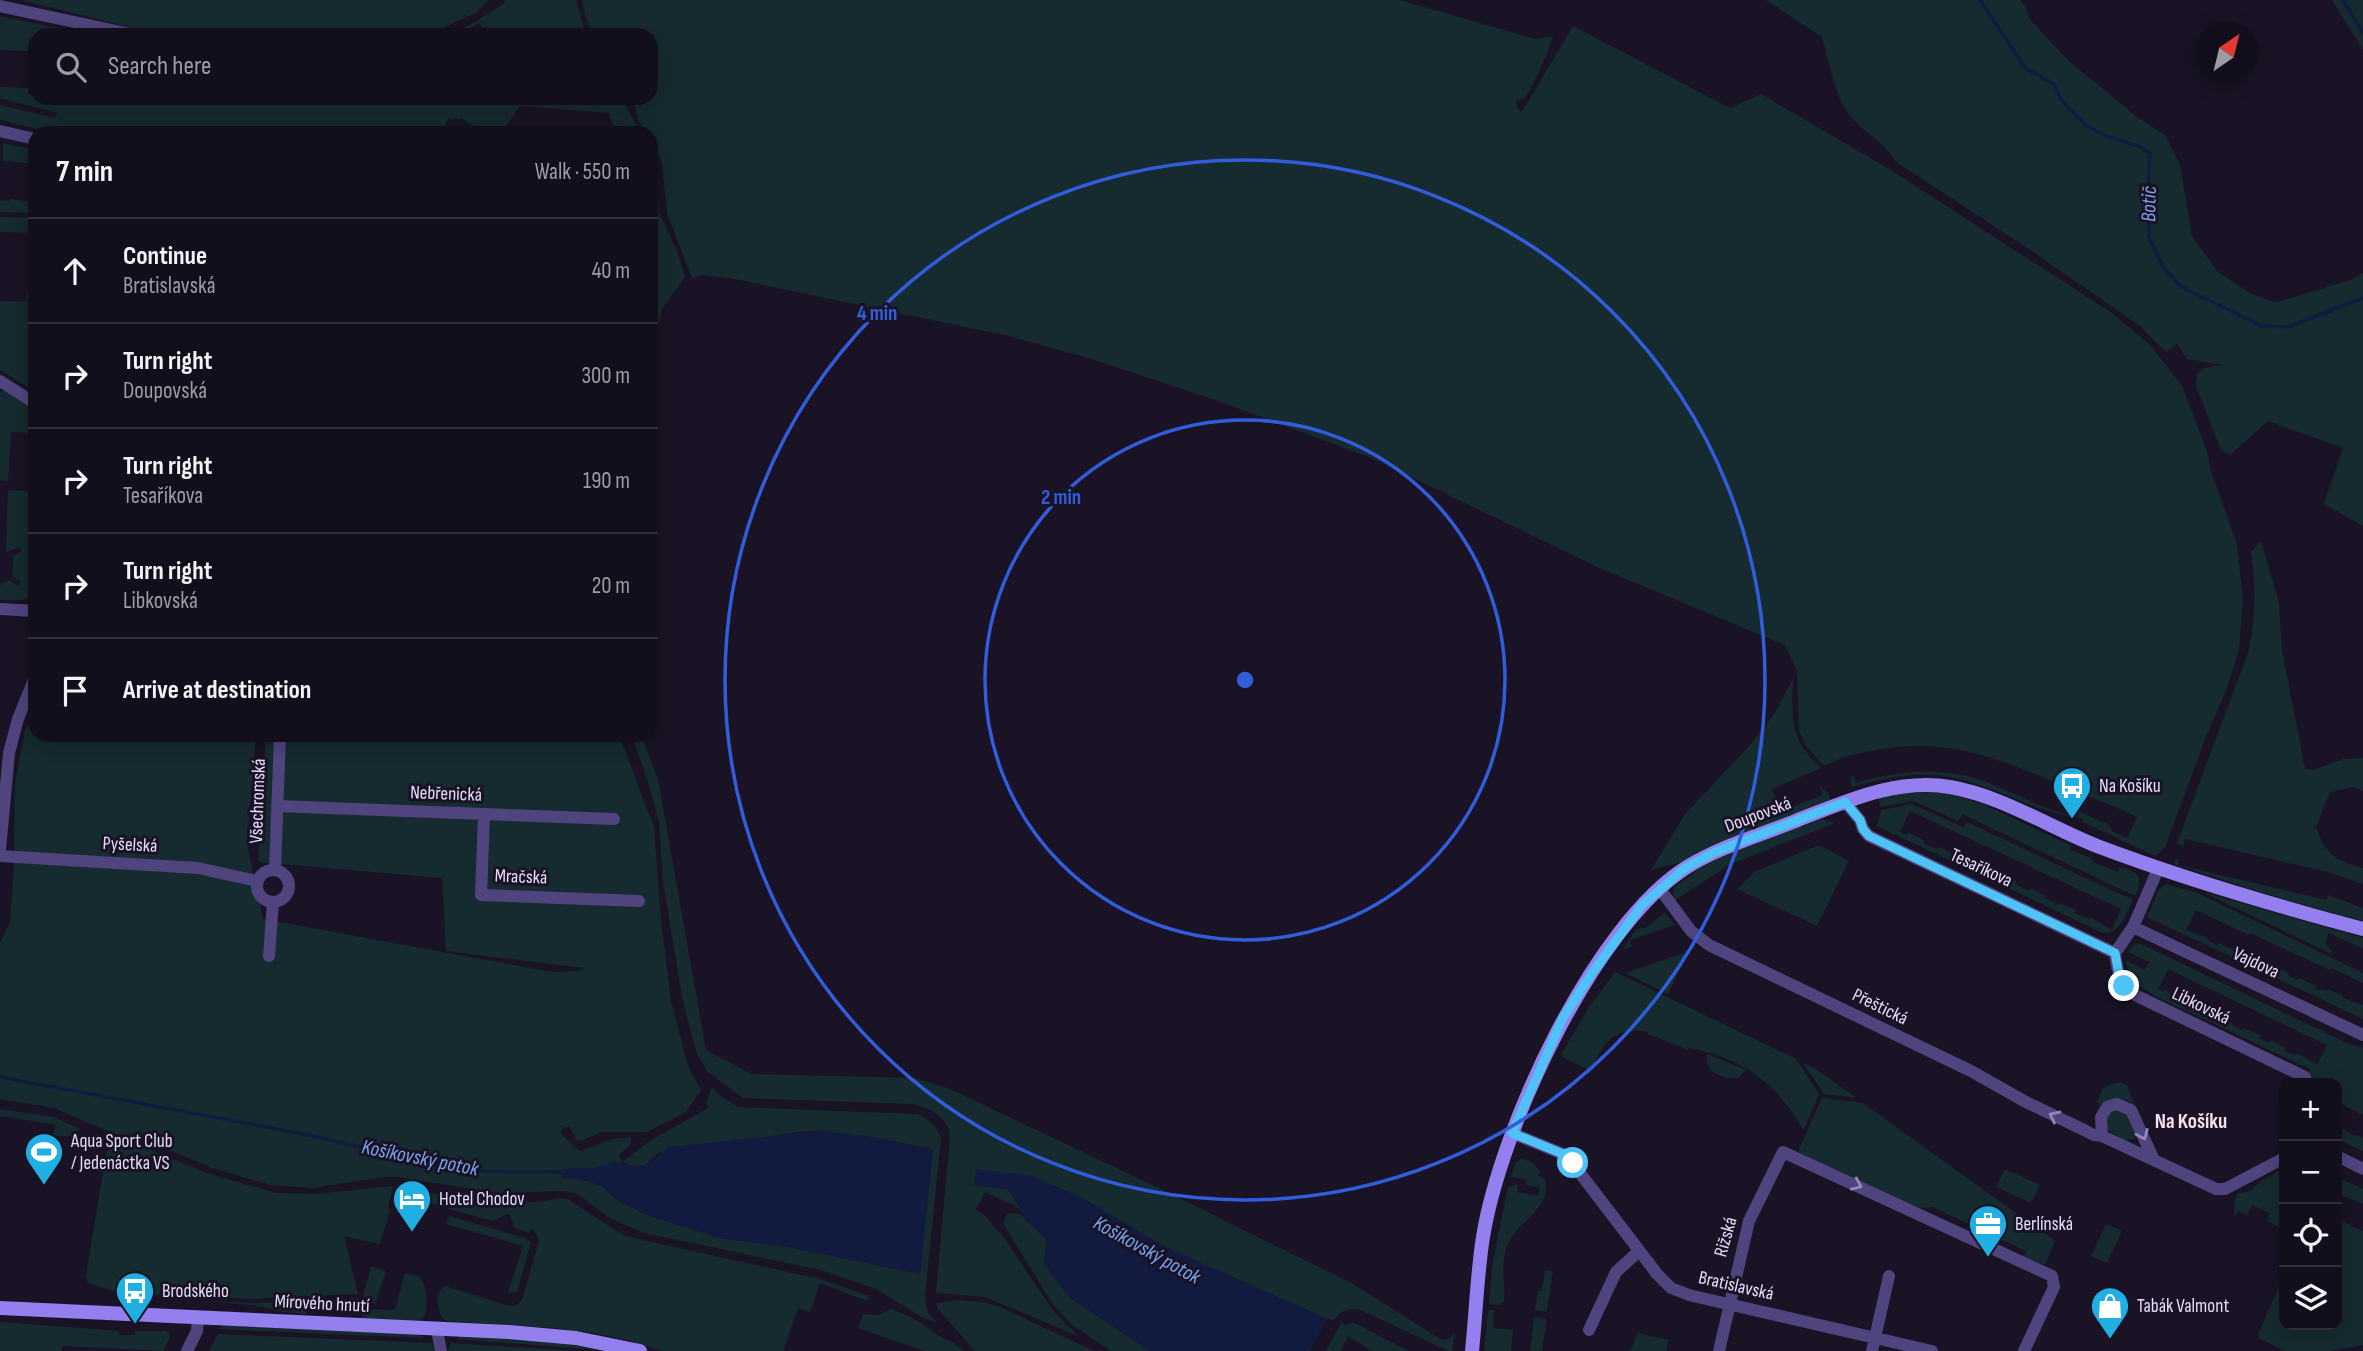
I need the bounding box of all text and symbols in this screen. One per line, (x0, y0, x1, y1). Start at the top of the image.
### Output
north arrow (2195, 21, 2258, 84)
search box (28, 28, 658, 105)
icon: search (52, 48, 90, 86)
text: Search here (108, 51, 211, 82)
text: 7 min (56, 154, 113, 190)
text: Walk · 550 m (535, 158, 630, 186)
water label: Botič (2136, 185, 2162, 222)
text: Continue (123, 241, 207, 272)
icon: ahead (56, 252, 94, 290)
text: 40 m (592, 257, 630, 285)
text: Bratislavská (123, 272, 216, 300)
text: 4 min (857, 301, 897, 326)
text: Turn right (123, 346, 212, 377)
icon: right (56, 357, 94, 395)
text: 300 m (581, 362, 630, 390)
text: Doupovská (123, 377, 207, 405)
text: Turn right (123, 451, 212, 482)
icon: right (56, 462, 94, 500)
text: 190 m (583, 467, 630, 495)
text: Tesaříkova (123, 482, 203, 510)
text: 2 min (1041, 485, 1081, 510)
text: Turn right (123, 556, 212, 587)
icon: right (56, 567, 94, 605)
text: 20 m (592, 572, 630, 600)
text: Libkovská (123, 587, 198, 615)
centre of rings (1233, 668, 1257, 692)
icon: arrive (56, 672, 94, 710)
text: Arrive at destination (123, 675, 311, 706)
street label: Všechromská (245, 758, 271, 844)
bus stop icon: Na Košíku (2051, 765, 2093, 820)
place label: Na Košíku (2099, 775, 2161, 798)
street label: Nebřenická (410, 781, 482, 807)
street label: Doupovská (1721, 792, 1795, 838)
street label: Pyšelská (102, 832, 158, 858)
street label: Tesaříkova (1946, 844, 2016, 892)
street label: Mračská (494, 865, 548, 889)
street label: Vajdova (2229, 942, 2283, 984)
route end (2108, 970, 2139, 1001)
street label: Libkovská (2168, 982, 2234, 1030)
street label: Přeštická (1848, 984, 1912, 1030)
map controls (2279, 1078, 2342, 1330)
button: + (2279, 1078, 2342, 1141)
district label: Na Košíku (2155, 1109, 2227, 1134)
one-way arrow (2049, 1110, 2061, 1124)
one-way arrow (2135, 1128, 2149, 1140)
place label: Aqua Sport Club / Jedenáctka VS (70, 1130, 173, 1175)
sports icon: Aqua Sport Club / Jedenáctka VS (23, 1131, 65, 1186)
water label: Košíkovský potok (359, 1134, 482, 1182)
button: − (2279, 1141, 2342, 1204)
route start (1557, 1147, 1588, 1178)
one-way arrow (1850, 1177, 1862, 1191)
hotel icon: Hotel Chodov (391, 1178, 433, 1233)
place label: Hotel Chodov (439, 1188, 525, 1211)
office icon: Berlínská (1967, 1203, 2009, 1258)
button: locate (2279, 1204, 2342, 1267)
water label: Košíkovský potok (1089, 1210, 1206, 1290)
place label: Berlínská (2015, 1213, 2073, 1236)
street label: Rižská (1709, 1214, 1743, 1260)
street label: Bratislavská (1696, 1266, 1776, 1306)
button: layers (2279, 1267, 2342, 1330)
bus stop icon: Brodského (114, 1270, 156, 1325)
place label: Brodského (162, 1280, 229, 1303)
shop icon: Tabák Valmont (2089, 1285, 2131, 1340)
street label: Mírového hnutí (274, 1290, 371, 1318)
place label: Tabák Valmont (2137, 1295, 2229, 1318)

